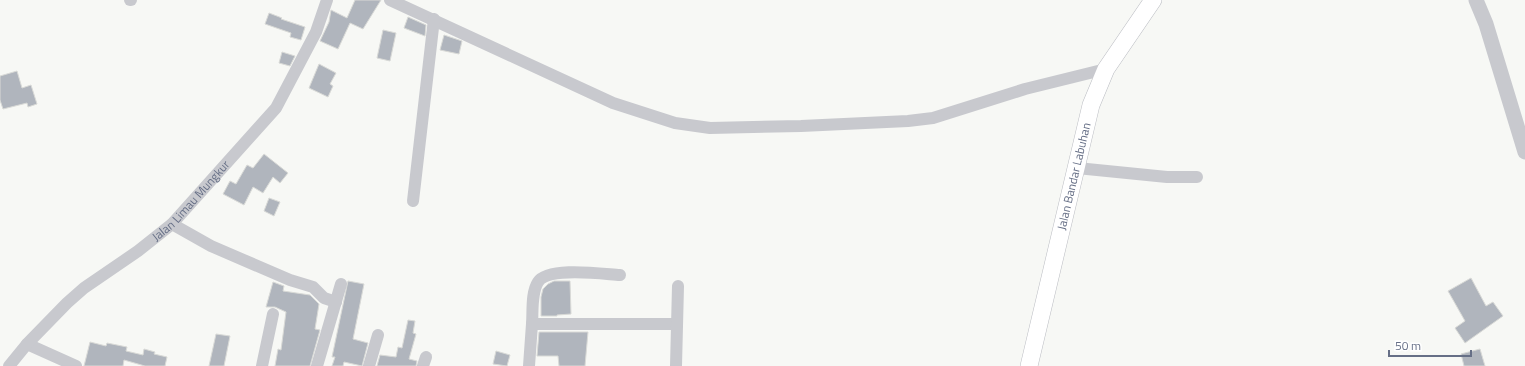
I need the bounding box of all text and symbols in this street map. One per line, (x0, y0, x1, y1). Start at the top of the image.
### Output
street label: Jalan Bandar Labuhan (1052, 121, 1096, 232)
street label: Jalan Limau Mungkur (147, 156, 234, 246)
scale bar (1389, 332, 1471, 358)
text: 50 m (1395, 336, 1421, 355)

